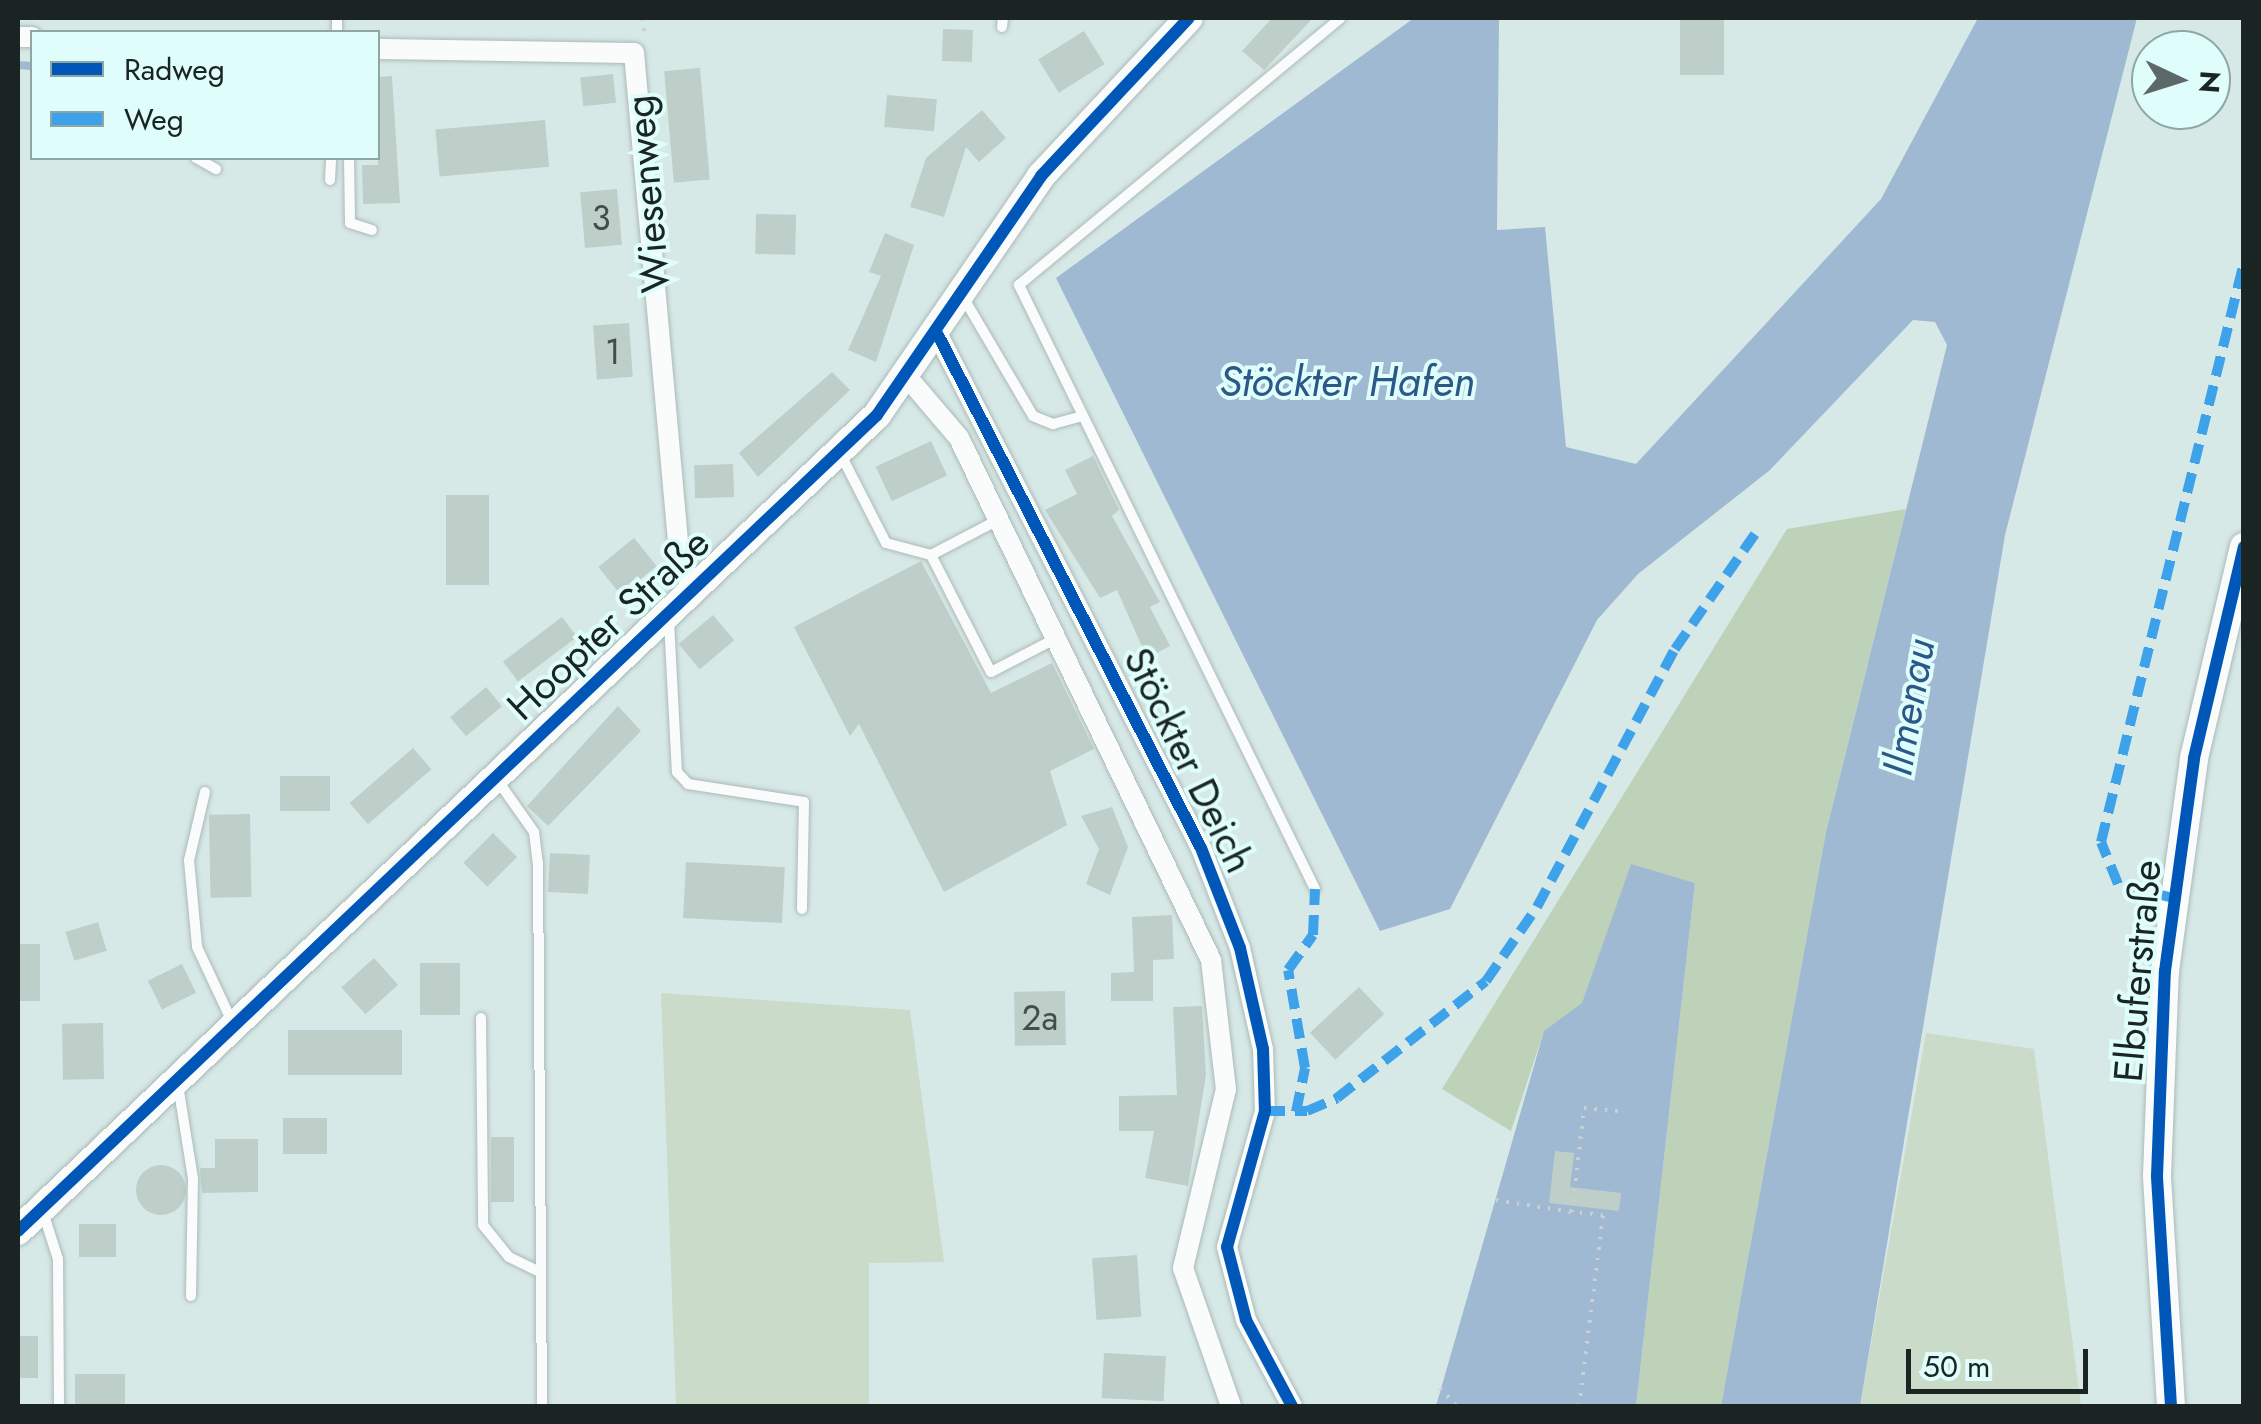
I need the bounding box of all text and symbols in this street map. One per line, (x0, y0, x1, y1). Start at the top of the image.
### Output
legend (30, 30, 380, 160)
north arrow (2131, 30, 2231, 130)
text: Radweg (124, 48, 225, 91)
text: N (2188, 69, 2231, 95)
street label: Wiesenweg (614, 93, 680, 295)
text: Weg (124, 98, 184, 141)
house number: 3 (591, 197, 611, 239)
house number: 1 (605, 331, 621, 373)
water label: Stöckter Hafen (1219, 357, 1475, 407)
street label: Hoopter Straße (497, 518, 719, 730)
water label: Ilmenau (1872, 635, 1946, 779)
street label: Stöckter Deich (1114, 640, 1264, 880)
street label: Elbuferstraße (2103, 858, 2171, 1084)
house number: 2a (1022, 997, 1058, 1039)
scale bar (1911, 1329, 2094, 1391)
text: 50 m (1923, 1345, 1990, 1388)

